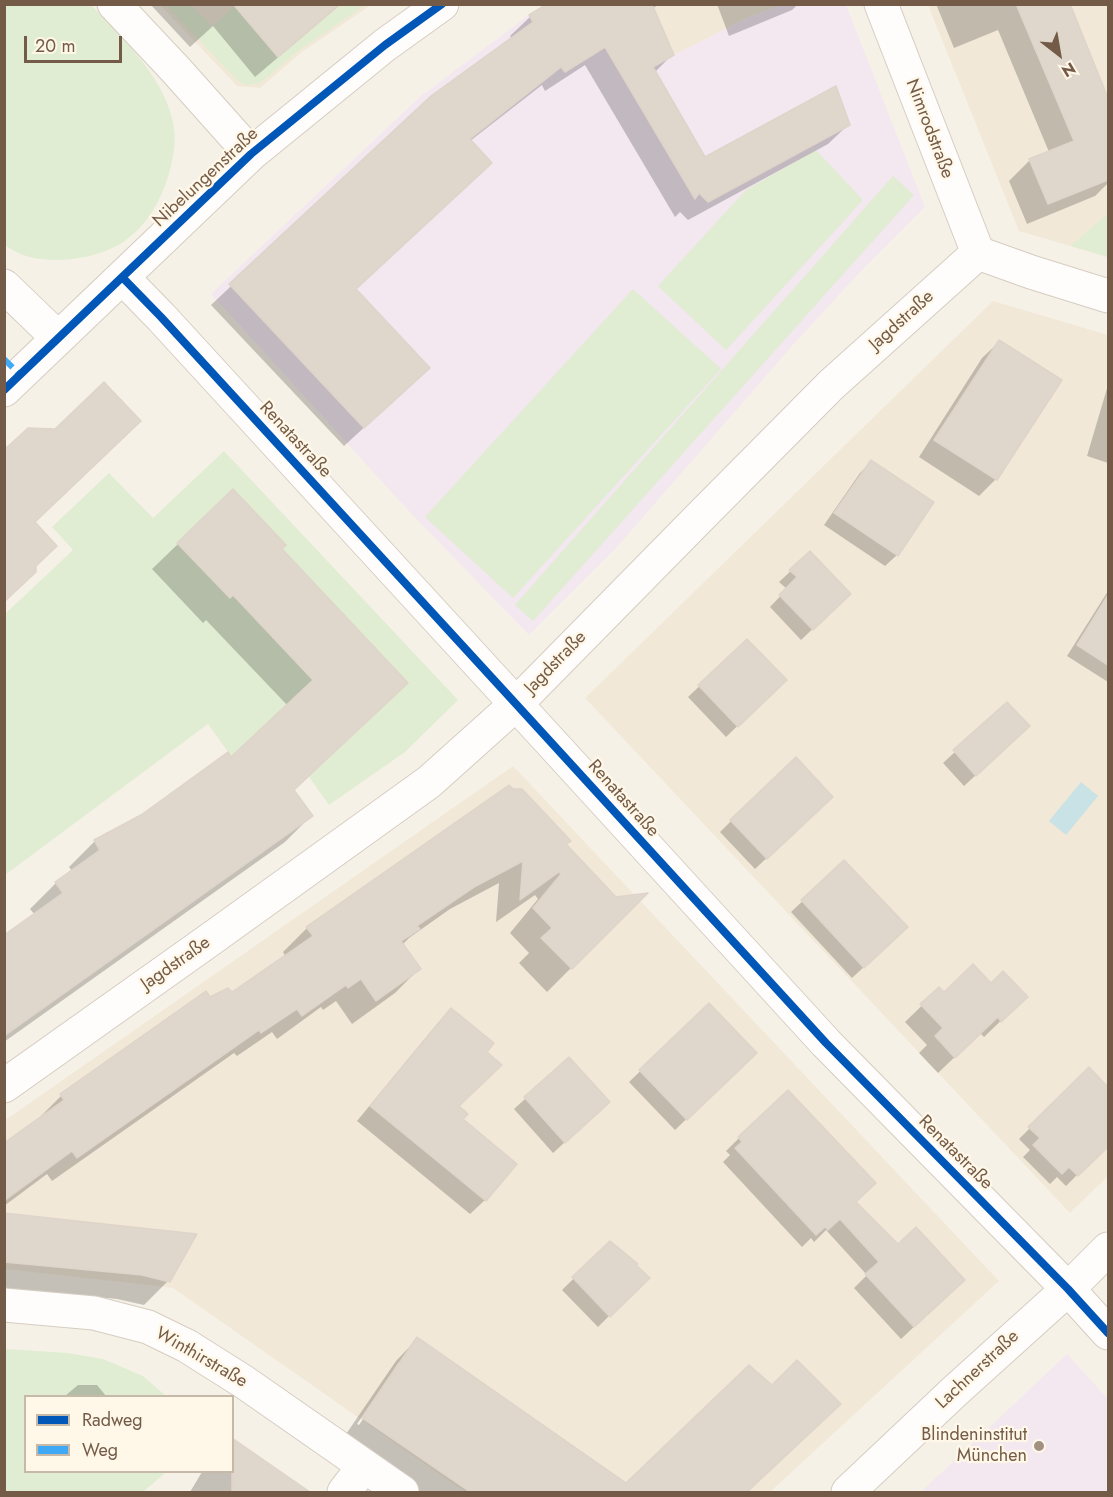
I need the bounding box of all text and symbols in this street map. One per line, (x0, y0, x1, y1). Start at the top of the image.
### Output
scale bar (27, 24, 124, 62)
north arrow (1029, 24, 1089, 84)
text: 20 m (35, 33, 75, 59)
text: N (1057, 57, 1080, 83)
street label: Nimrodstraße (900, 76, 958, 182)
street label: Nibelungenstraße (149, 124, 263, 232)
street label: Jagdstraße (865, 286, 939, 356)
street label: Renatastraße (254, 397, 336, 483)
street label: Jagdstraße (521, 627, 591, 699)
street label: Renatastraße (583, 756, 663, 842)
street label: Jagdstraße (137, 932, 215, 996)
street label: Renatastraße (913, 1111, 997, 1195)
street label: Winthirstraße (151, 1323, 251, 1393)
street label: Lachnerstraße (932, 1326, 1024, 1414)
legend (24, 1395, 234, 1473)
text: Radweg (82, 1407, 143, 1433)
place label: Blindeninstitut München (921, 1425, 1027, 1468)
text: Weg (82, 1437, 118, 1463)
marker: Blindeninstitut München (1032, 1439, 1046, 1453)

